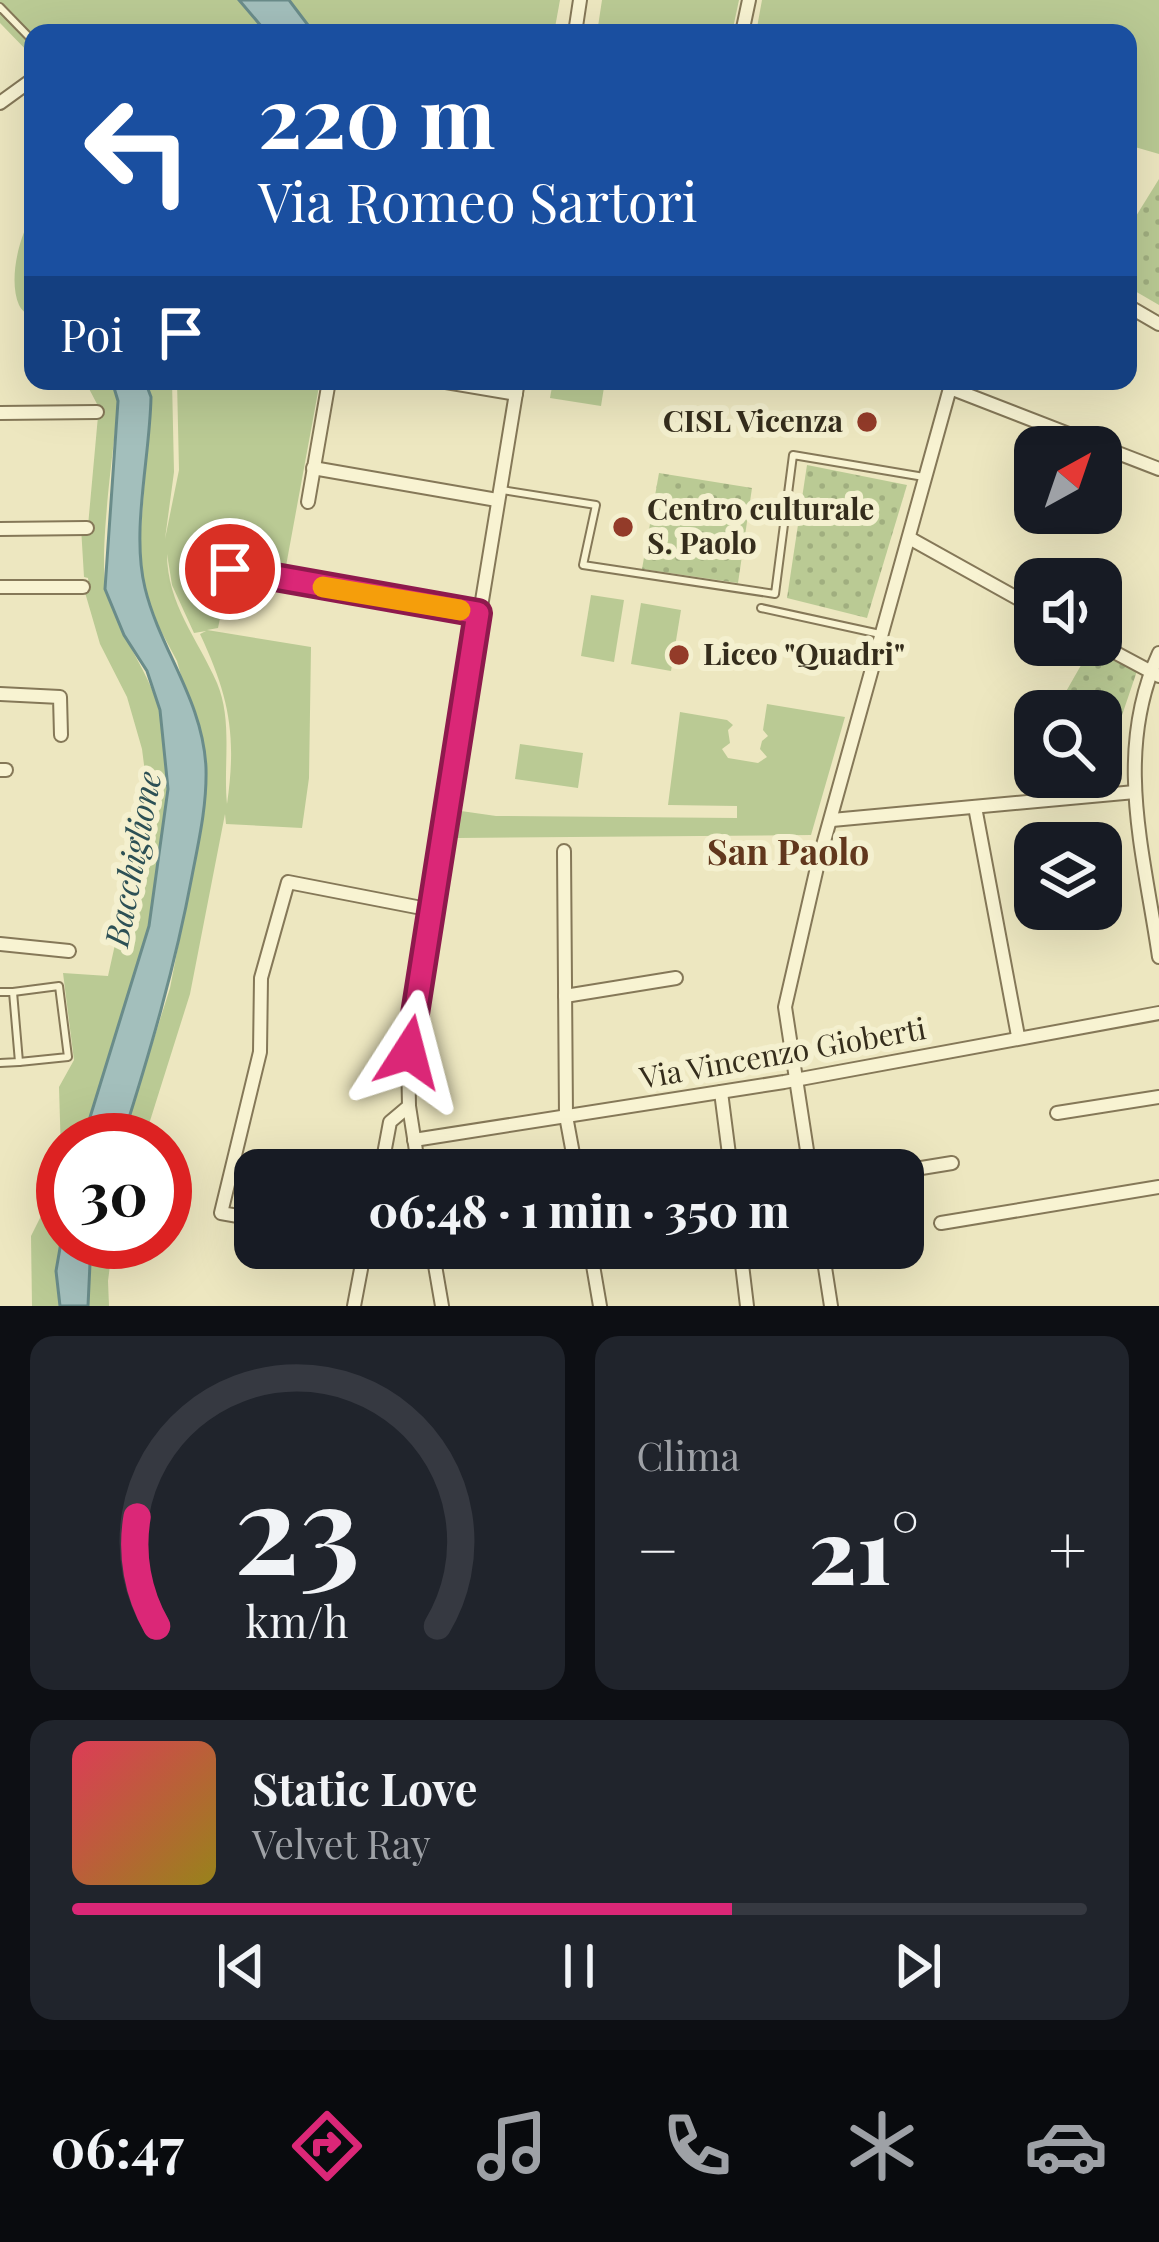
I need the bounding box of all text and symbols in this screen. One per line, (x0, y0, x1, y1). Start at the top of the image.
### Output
text: 220 m (258, 58, 496, 170)
icon: left (60, 72, 216, 228)
text: Via Romeo Sartori (258, 165, 698, 237)
icon: arrive (148, 300, 214, 366)
text: Poi (60, 303, 124, 363)
place label: CISL Vicenza (663, 400, 843, 440)
marker: CISL Vicenza (854, 409, 880, 435)
north arrow (1014, 426, 1122, 534)
map controls (1014, 426, 1122, 930)
place label: Centro culturale S. Paolo (647, 488, 874, 562)
marker: Centro culturale S. Paolo (610, 514, 636, 540)
pin (179, 518, 281, 620)
icon: arrive (197, 536, 263, 602)
button: sound (1014, 558, 1122, 666)
place label: Liceo "Quadri" (703, 633, 905, 673)
marker: Liceo "Quadri" (666, 642, 692, 668)
button: search (1014, 690, 1122, 798)
water label: Bacchiglione (92, 767, 170, 952)
button: layers (1014, 822, 1122, 930)
district label: San Paolo (707, 826, 869, 874)
position arrow (346, 989, 472, 1115)
street label: Via Vincenzo Gioberti (636, 1007, 929, 1097)
speed limit sign: 30 (36, 1113, 192, 1269)
text: 06:48 · 1 min · 350 m (369, 1179, 789, 1239)
text: Clima (637, 1429, 740, 1481)
text: 23 (234, 1440, 360, 1606)
text: 21° (809, 1488, 919, 1608)
text: − (637, 1504, 679, 1592)
text: + (1048, 1504, 1087, 1592)
text: km/h (246, 1592, 349, 1649)
text: Static Love (252, 1757, 477, 1817)
text: Velvet Ray (252, 1817, 431, 1869)
icon: previous (208, 1933, 274, 1999)
icon: pause (546, 1933, 612, 1999)
icon: next (885, 1933, 951, 1999)
icon: directions (285, 2104, 369, 2188)
icon: music (470, 2104, 554, 2188)
icon: phone (655, 2104, 739, 2188)
icon: climate (840, 2104, 924, 2188)
icon: car (1024, 2104, 1108, 2188)
text: 06:47 (50, 2110, 184, 2182)

